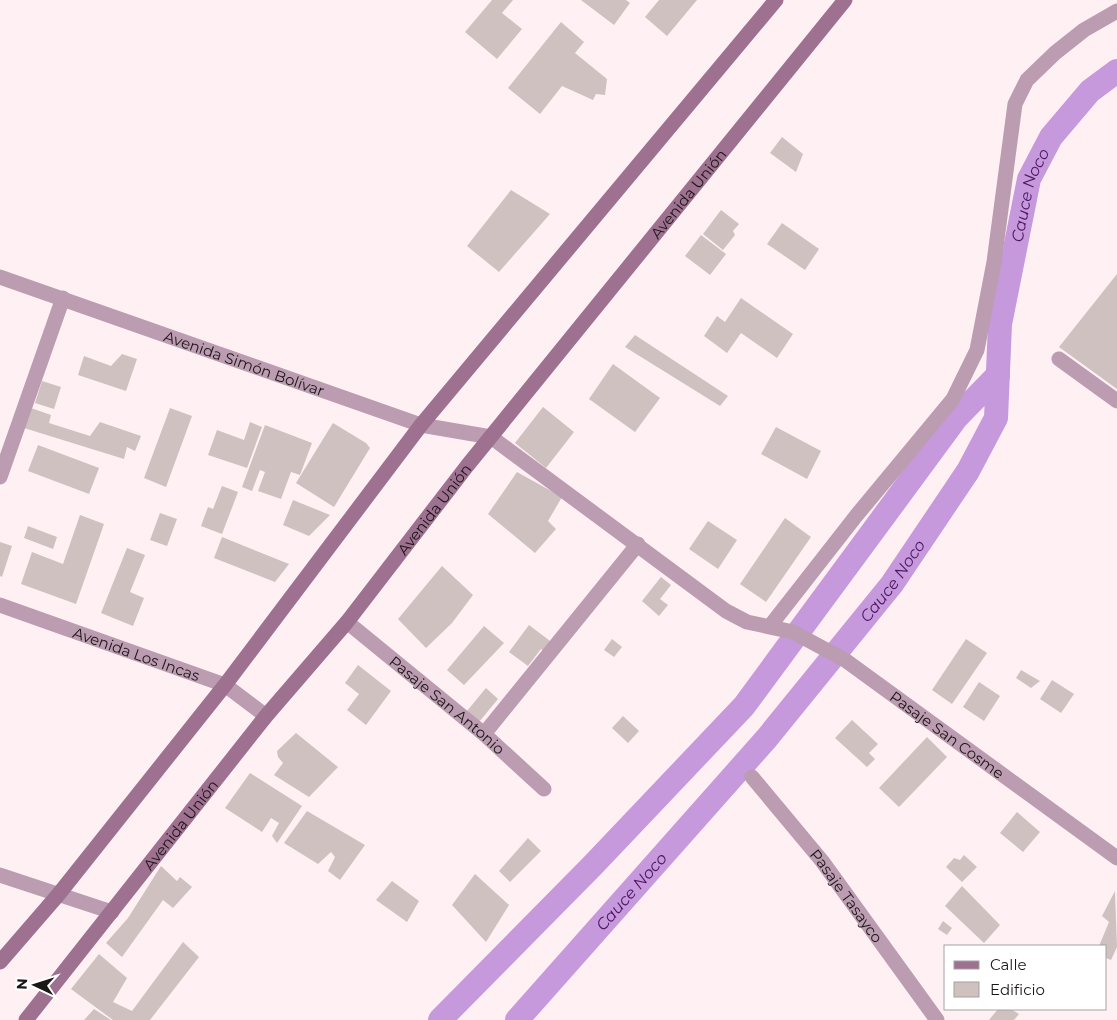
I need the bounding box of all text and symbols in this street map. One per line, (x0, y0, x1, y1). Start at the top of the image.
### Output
street label: Avenida Unión (646, 145, 730, 242)
water label: Cauce Noco (1007, 145, 1053, 244)
street label: Avenida Simón Bolívar (162, 326, 327, 400)
street label: Avenida Unión (393, 460, 475, 558)
water label: Cauce Noco (856, 536, 929, 626)
street label: Avenida Los Incas (71, 622, 203, 685)
street label: Pasaje San Antonio (386, 651, 509, 758)
street label: Pasaje San Cosme (886, 686, 1008, 782)
street label: Avenida Unión (139, 775, 222, 874)
street label: Pasaje Tasayco (806, 845, 887, 946)
water label: Cauce Noco (592, 849, 671, 934)
legend (944, 945, 1107, 1010)
text: Calle (990, 955, 1027, 974)
north arrow (10, 960, 60, 1010)
text: N (13, 978, 31, 990)
text: Edificio (990, 980, 1045, 999)

